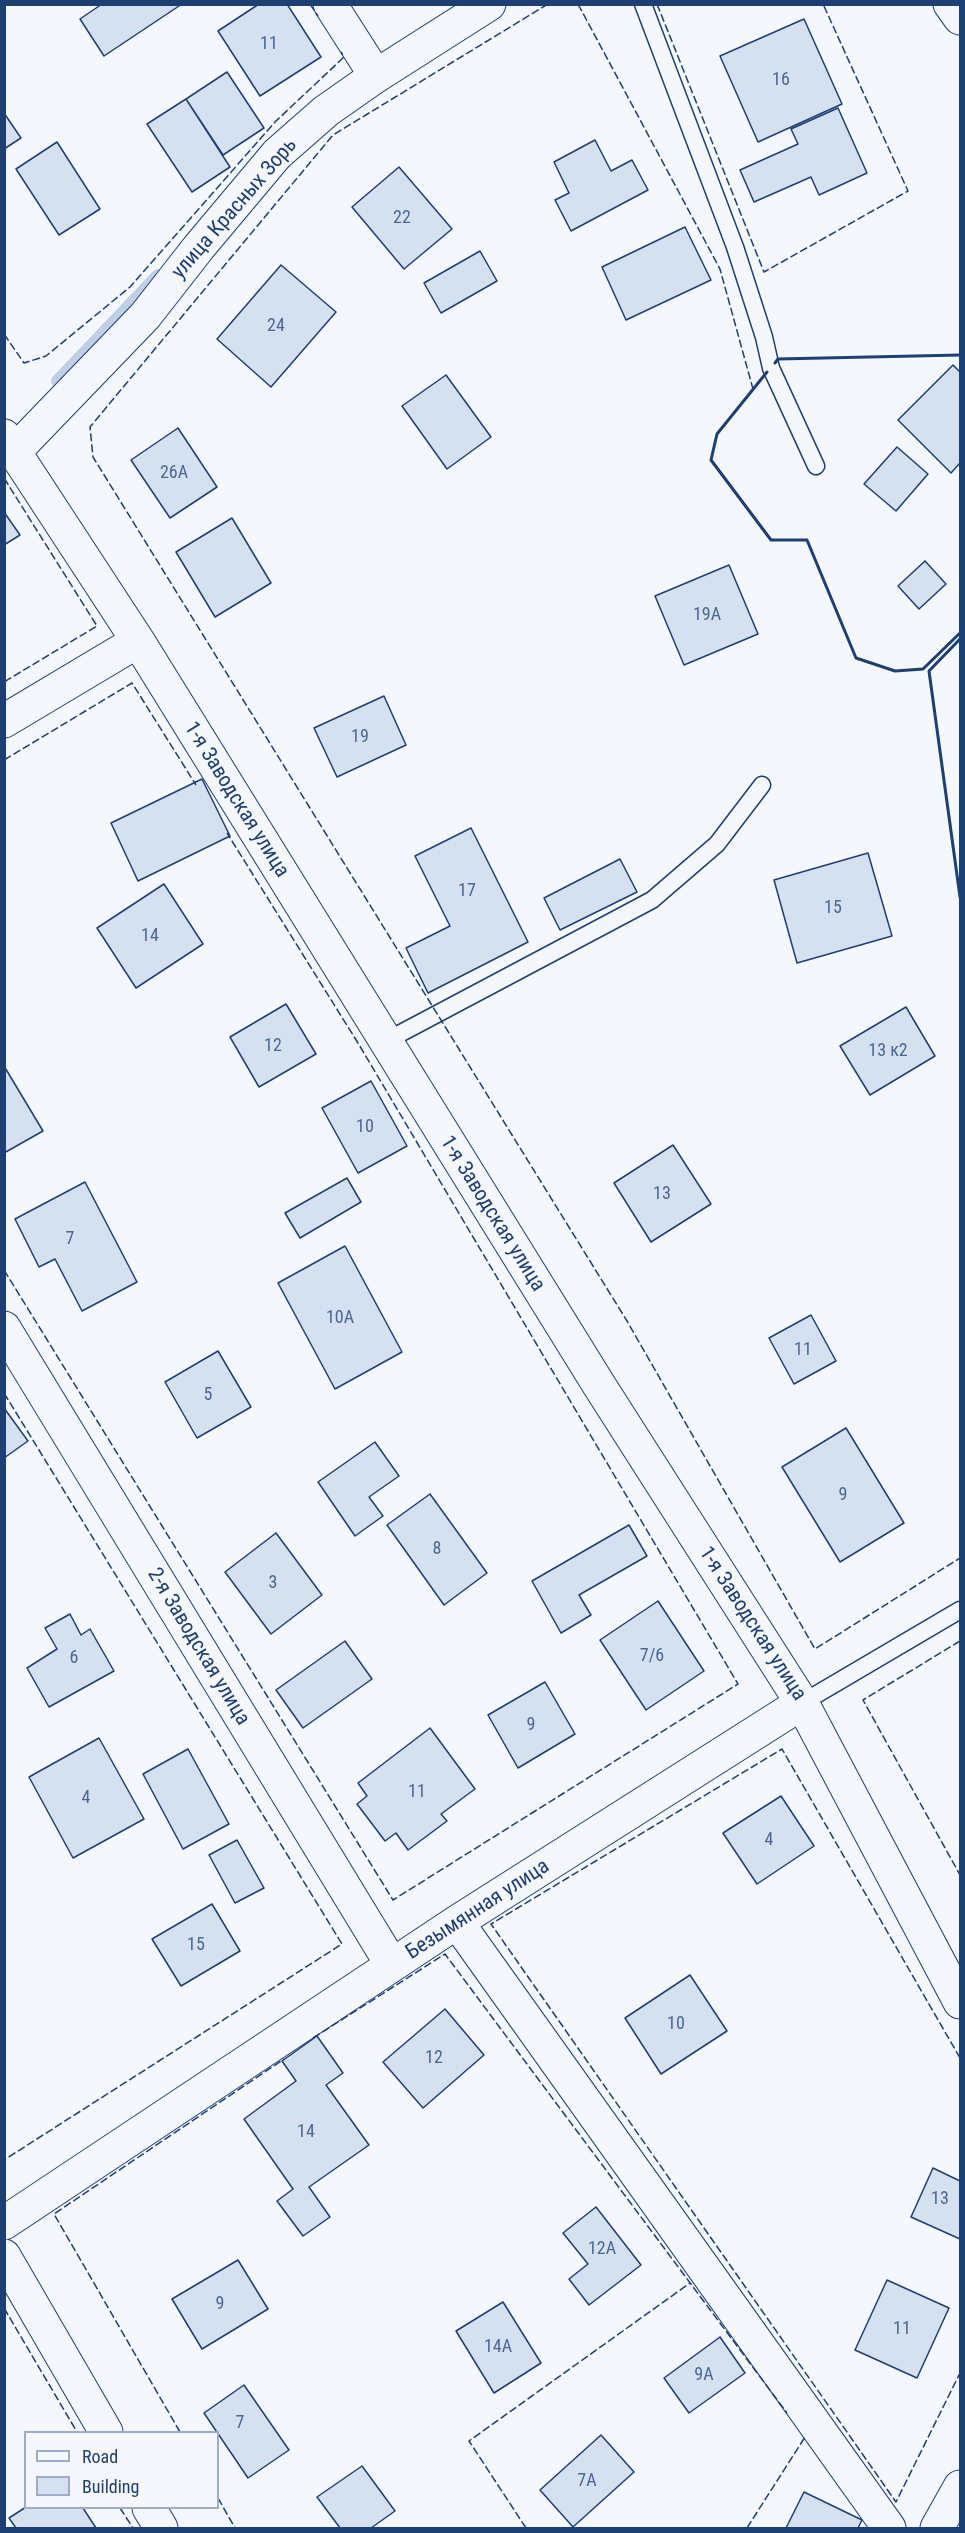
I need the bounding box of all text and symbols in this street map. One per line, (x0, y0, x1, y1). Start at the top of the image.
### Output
house number: 11 (260, 33, 278, 55)
house number: 16 (772, 69, 790, 91)
street label: улица Красных Зорь (167, 134, 303, 284)
house number: 22 (393, 207, 411, 229)
house number: 24 (267, 315, 285, 337)
house number: 26А (160, 462, 188, 484)
house number: 19А (693, 604, 721, 626)
street label: 1-я Заводская улица (178, 718, 294, 882)
house number: 19 (351, 726, 369, 748)
house number: 17 (458, 880, 476, 902)
house number: 15 (824, 897, 842, 919)
house number: 14 (141, 925, 159, 947)
house number: 12 (264, 1035, 282, 1057)
house number: 13 к2 (868, 1040, 908, 1062)
house number: 10 (356, 1116, 374, 1138)
street label: 1-я Заводская улица (434, 1132, 550, 1296)
house number: 13 (653, 1183, 671, 1205)
house number: 7 (66, 1228, 74, 1250)
house number: 10А (326, 1307, 354, 1329)
house number: 11 (794, 1339, 812, 1361)
house number: 5 (204, 1384, 212, 1406)
house number: 9 (839, 1484, 847, 1506)
house number: 8 (433, 1538, 441, 1560)
street label: 1-я Заводская улица (693, 1542, 811, 1706)
street label: 2-я Заводская улица (141, 1564, 255, 1730)
house number: 3 (269, 1572, 277, 1594)
house number: 7/6 (640, 1645, 664, 1667)
house number: 6 (70, 1647, 78, 1669)
house number: 9 (527, 1714, 535, 1736)
house number: 11 (408, 1781, 426, 1803)
house number: 4 (82, 1787, 90, 1809)
house number: 4 (765, 1829, 773, 1851)
street label: Безымянная улица (402, 1854, 554, 1966)
house number: 15 (187, 1934, 205, 1956)
house number: 10 (667, 2013, 685, 2035)
house number: 12 (425, 2047, 443, 2069)
house number: 14 (297, 2121, 315, 2143)
house number: 13 (931, 2188, 949, 2210)
house number: 12А (588, 2238, 616, 2260)
house number: 9 (216, 2293, 224, 2315)
house number: 11 (893, 2318, 911, 2340)
house number: 14А (484, 2336, 512, 2358)
house number: 9А (694, 2364, 714, 2386)
house number: 7 (236, 2412, 244, 2434)
legend (24, 2431, 219, 2509)
text: Road (82, 2446, 118, 2467)
house number: 7А (577, 2470, 597, 2492)
text: Building (82, 2476, 139, 2497)

